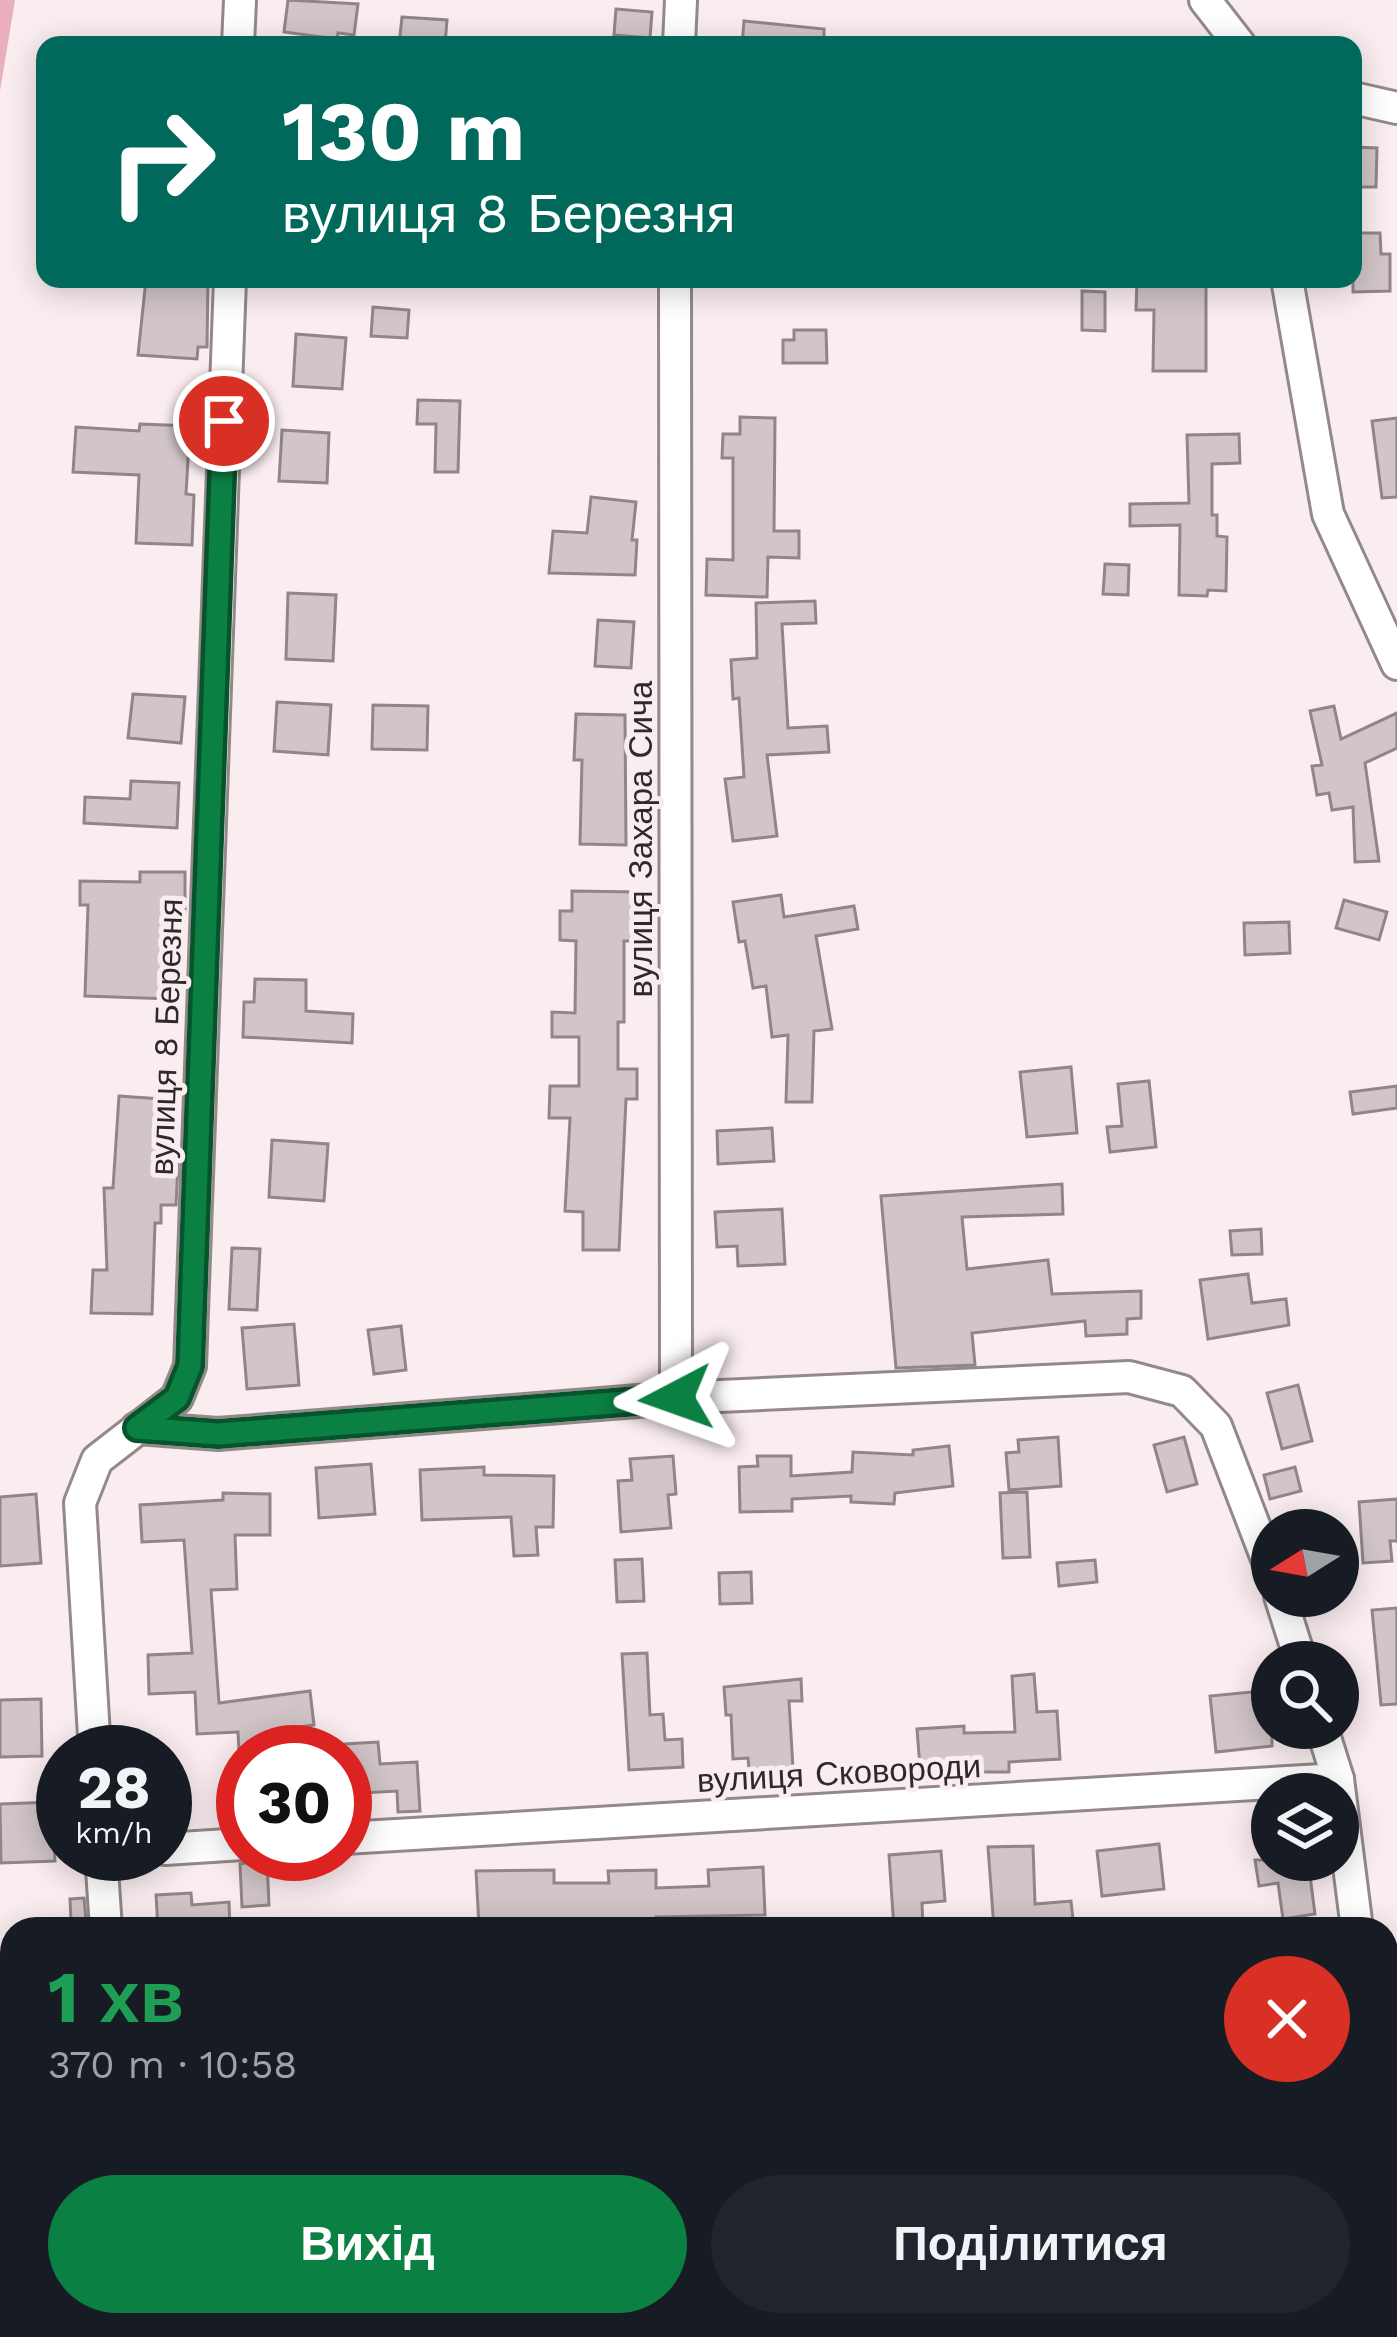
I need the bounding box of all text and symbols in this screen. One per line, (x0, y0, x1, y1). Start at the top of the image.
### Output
text: 130 m (282, 82, 525, 180)
icon: right (84, 84, 240, 240)
text: вулиця 8 Березня (282, 182, 735, 245)
pin (173, 370, 275, 472)
icon: arrive (191, 388, 257, 454)
street label: вулиця Захара Сича (621, 680, 660, 997)
street label: вулиця 8 Березня (142, 898, 190, 1176)
position arrow (613, 1335, 739, 1461)
north arrow (1251, 1509, 1359, 1617)
map controls (1251, 1509, 1359, 1881)
button: search (1251, 1641, 1359, 1749)
speed limit sign: 30 (216, 1725, 372, 1881)
street label: вулиця Сковороди (696, 1746, 982, 1800)
text: 28 (77, 1752, 151, 1823)
button: layers (1251, 1773, 1359, 1881)
text: km/h (75, 1815, 153, 1850)
text: 1 хв (48, 1955, 184, 2039)
button: close (1224, 1956, 1350, 2082)
text: 370 m · 10:58 (48, 2042, 297, 2087)
button: Вихід (48, 2175, 687, 2313)
button: Поділитися (711, 2175, 1350, 2313)

